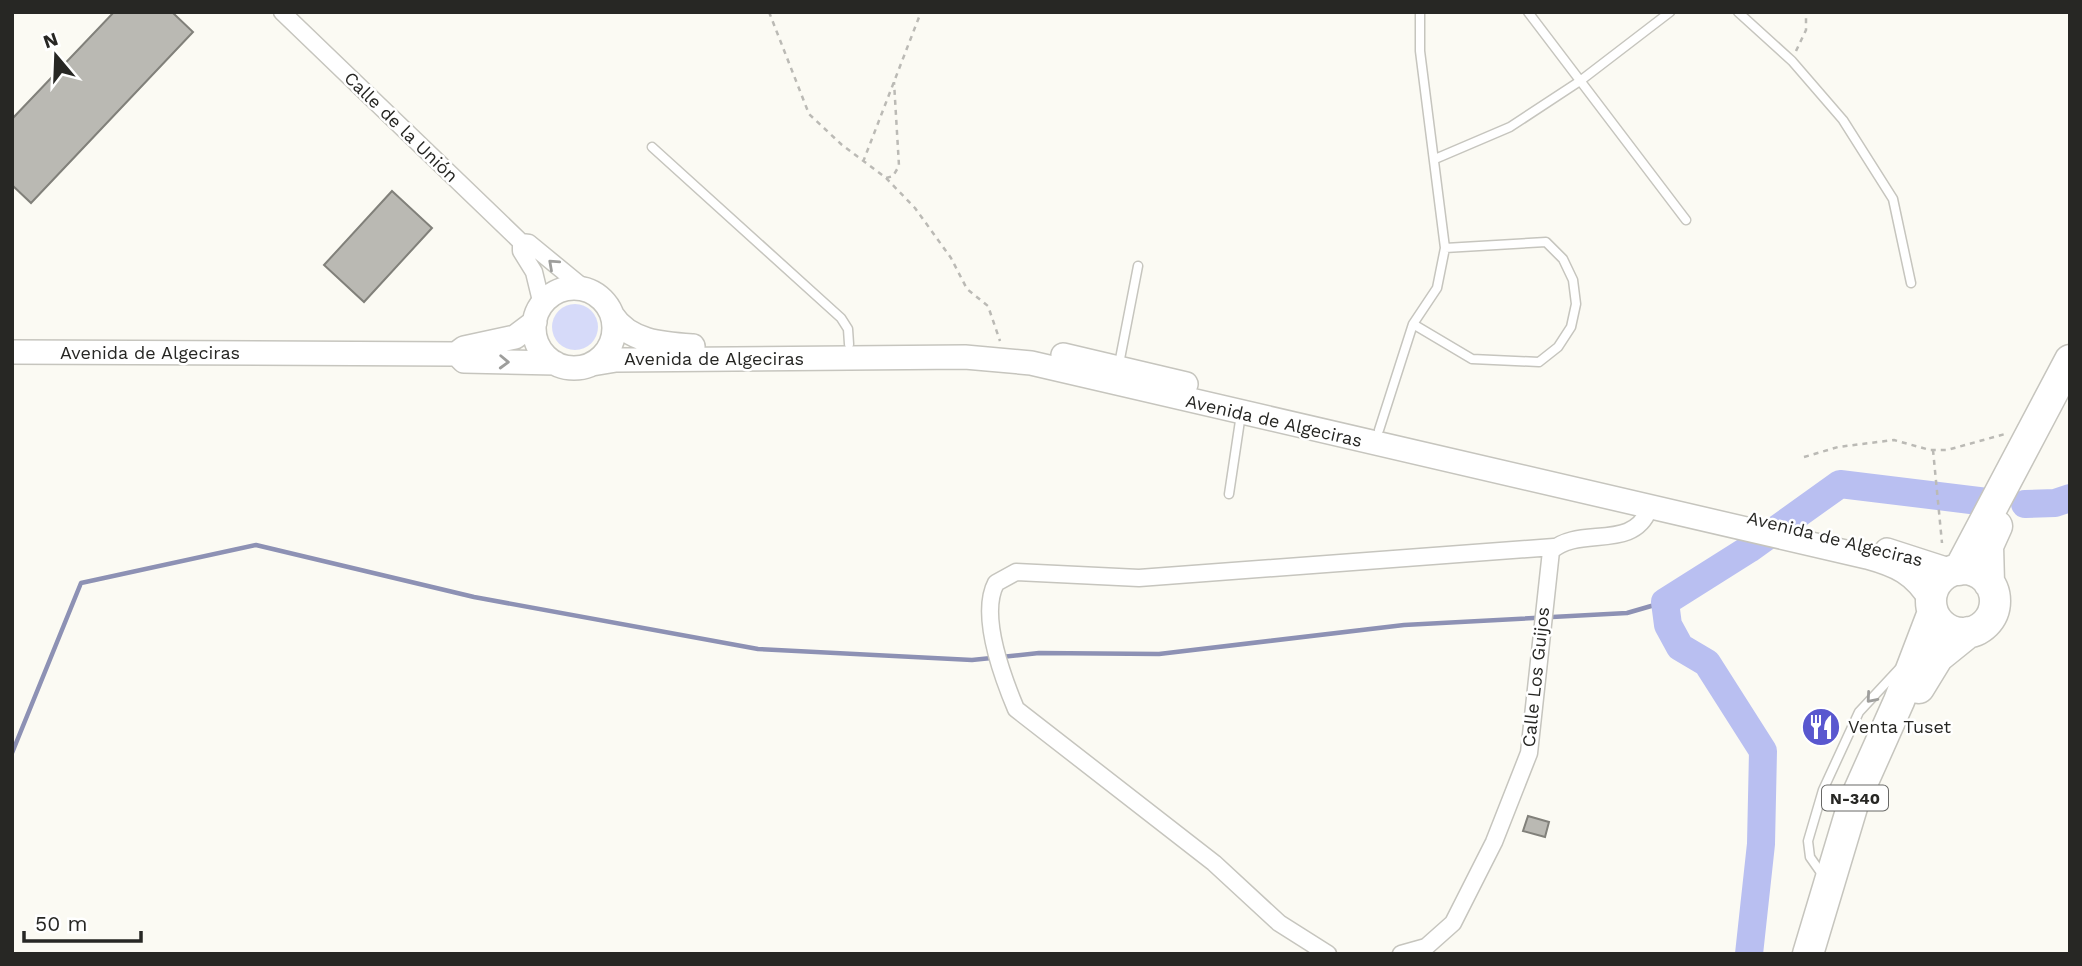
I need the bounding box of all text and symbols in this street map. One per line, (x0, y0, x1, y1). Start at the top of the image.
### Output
north arrow (21, 21, 91, 91)
text: N (40, 27, 61, 54)
street label: Calle de la Unión (340, 67, 463, 186)
one-way arrow (548, 260, 561, 272)
street label: Avenida de Algeciras (60, 342, 240, 363)
street label: Avenida de Algeciras (624, 348, 804, 369)
one-way arrow (499, 354, 510, 369)
street label: Avenida de Algeciras (1184, 390, 1364, 451)
street label: Avenida de Algeciras (1745, 507, 1925, 571)
street label: Calle Los Guijos (1518, 606, 1553, 748)
one-way arrow (1867, 690, 1879, 703)
restaurant icon: Venta Tuset (1800, 706, 1842, 748)
place label: Venta Tuset (1848, 716, 1952, 737)
road number: N-340 (1822, 786, 1888, 810)
scale bar (24, 900, 142, 944)
text: 50 m (35, 911, 87, 936)

